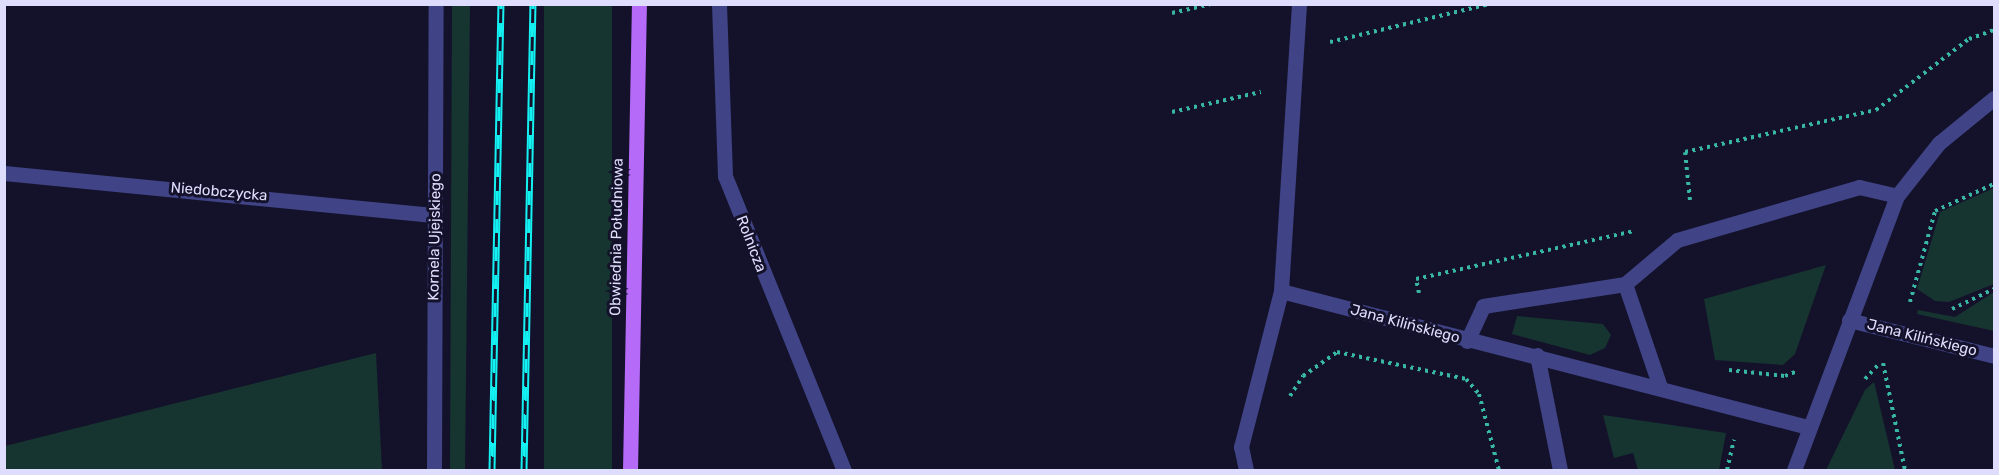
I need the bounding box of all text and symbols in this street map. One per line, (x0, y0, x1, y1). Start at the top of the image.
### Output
street label: Obwiednia Południowa (607, 158, 627, 316)
street label: Kornela Ujejskiego (425, 173, 445, 301)
street label: Niedobczycka (170, 179, 268, 205)
street label: Rolnicza (732, 213, 770, 275)
street label: Jana Kilińskiego (1348, 301, 1462, 347)
street label: Jana Kilińskiego (1865, 316, 1979, 360)

